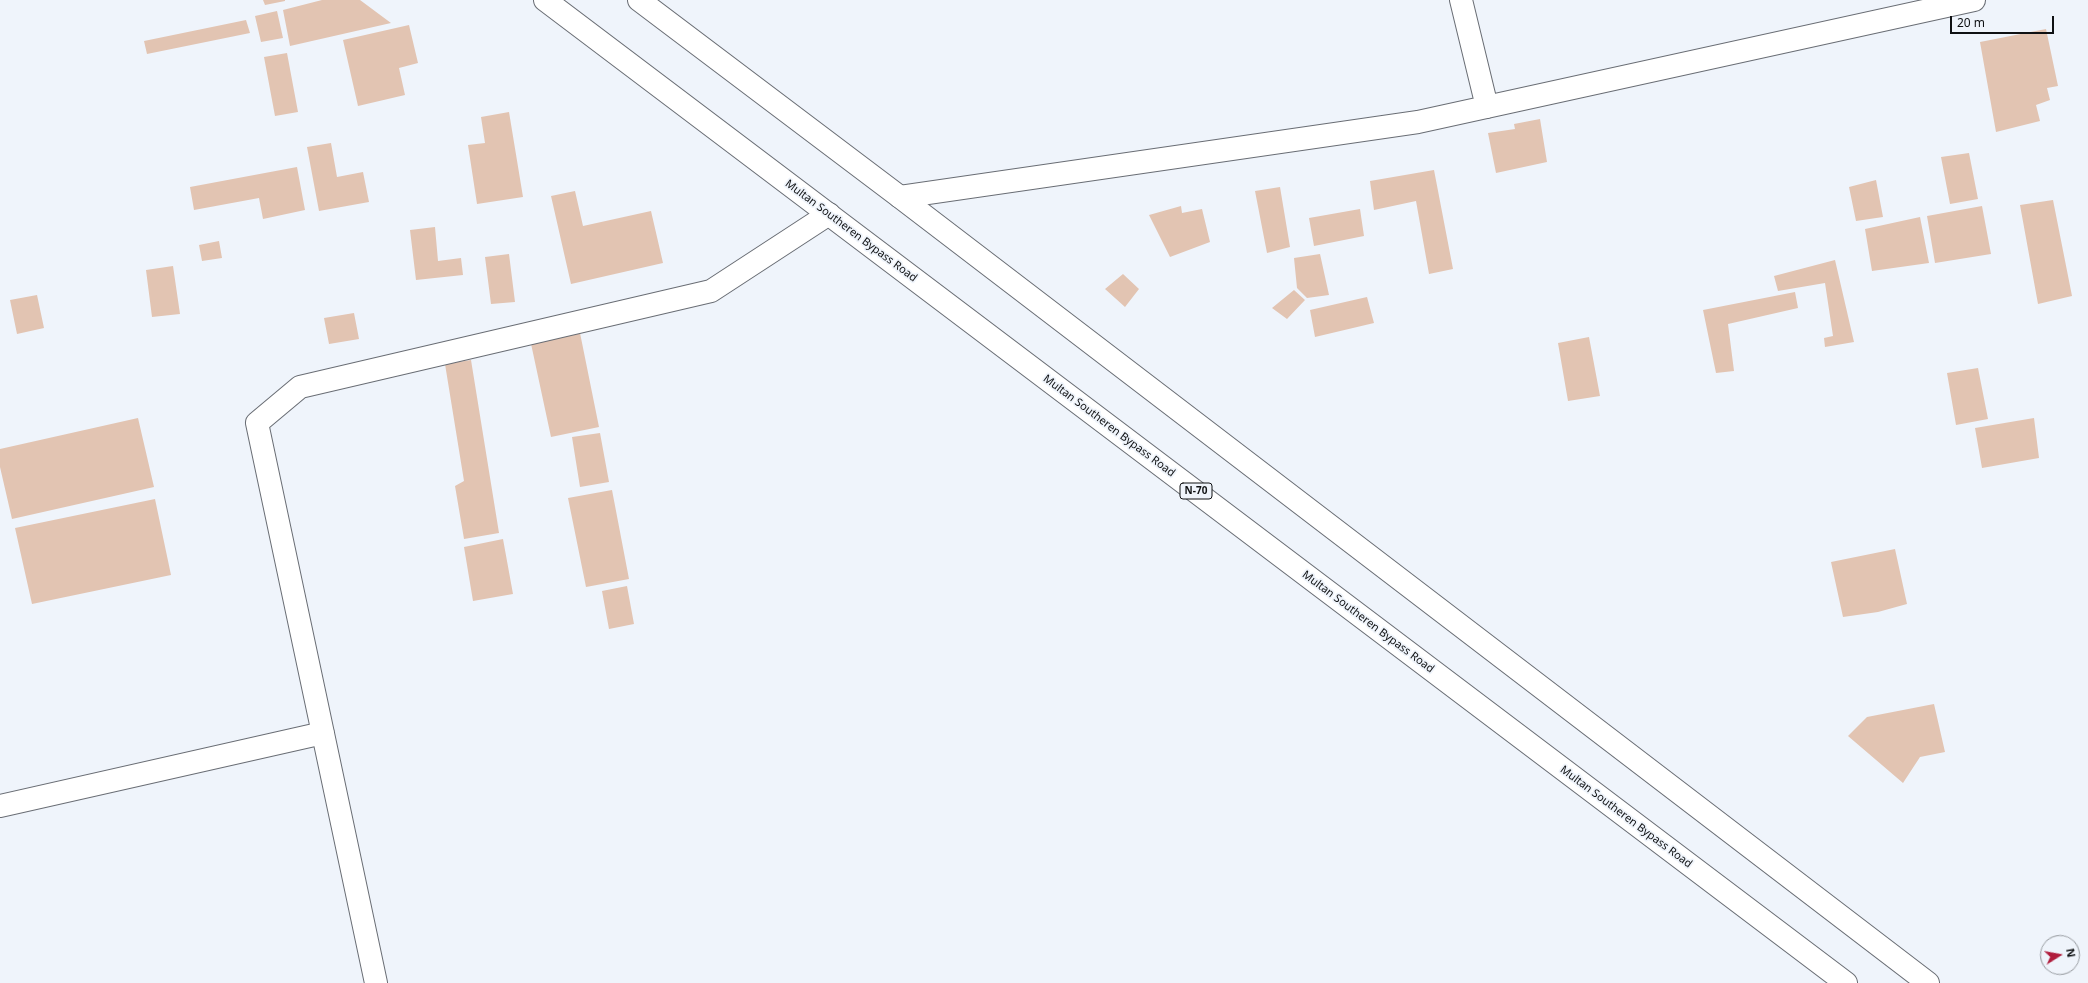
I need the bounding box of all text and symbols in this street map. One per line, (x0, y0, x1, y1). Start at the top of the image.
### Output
scale bar (1952, 8, 2056, 34)
text: 20 m (1957, 14, 1985, 31)
street label: Multan Southeren Bypass Road (783, 177, 919, 285)
street label: Multan Southeren Bypass Road (1041, 372, 1177, 480)
road number: N-70 (1180, 483, 1212, 499)
street label: Multan Southeren Bypass Road (1300, 568, 1436, 676)
street label: Multan Southeren Bypass Road (1558, 763, 1694, 871)
north arrow (2040, 935, 2080, 975)
text: N (2063, 947, 2080, 959)

